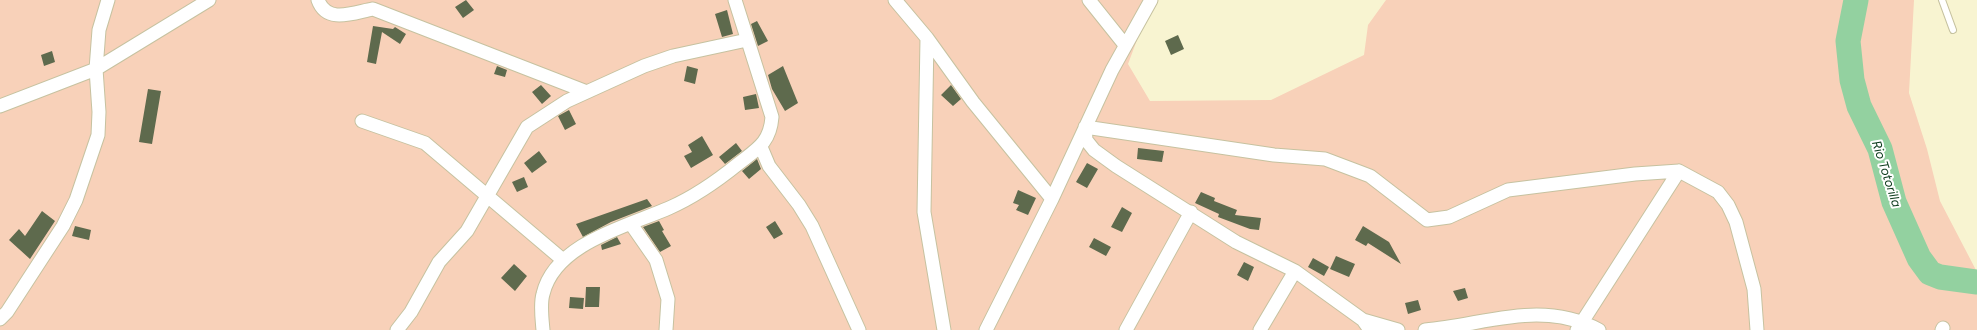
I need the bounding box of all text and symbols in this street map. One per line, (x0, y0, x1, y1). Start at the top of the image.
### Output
water label: Rio Totorilla (1868, 139, 1904, 209)

